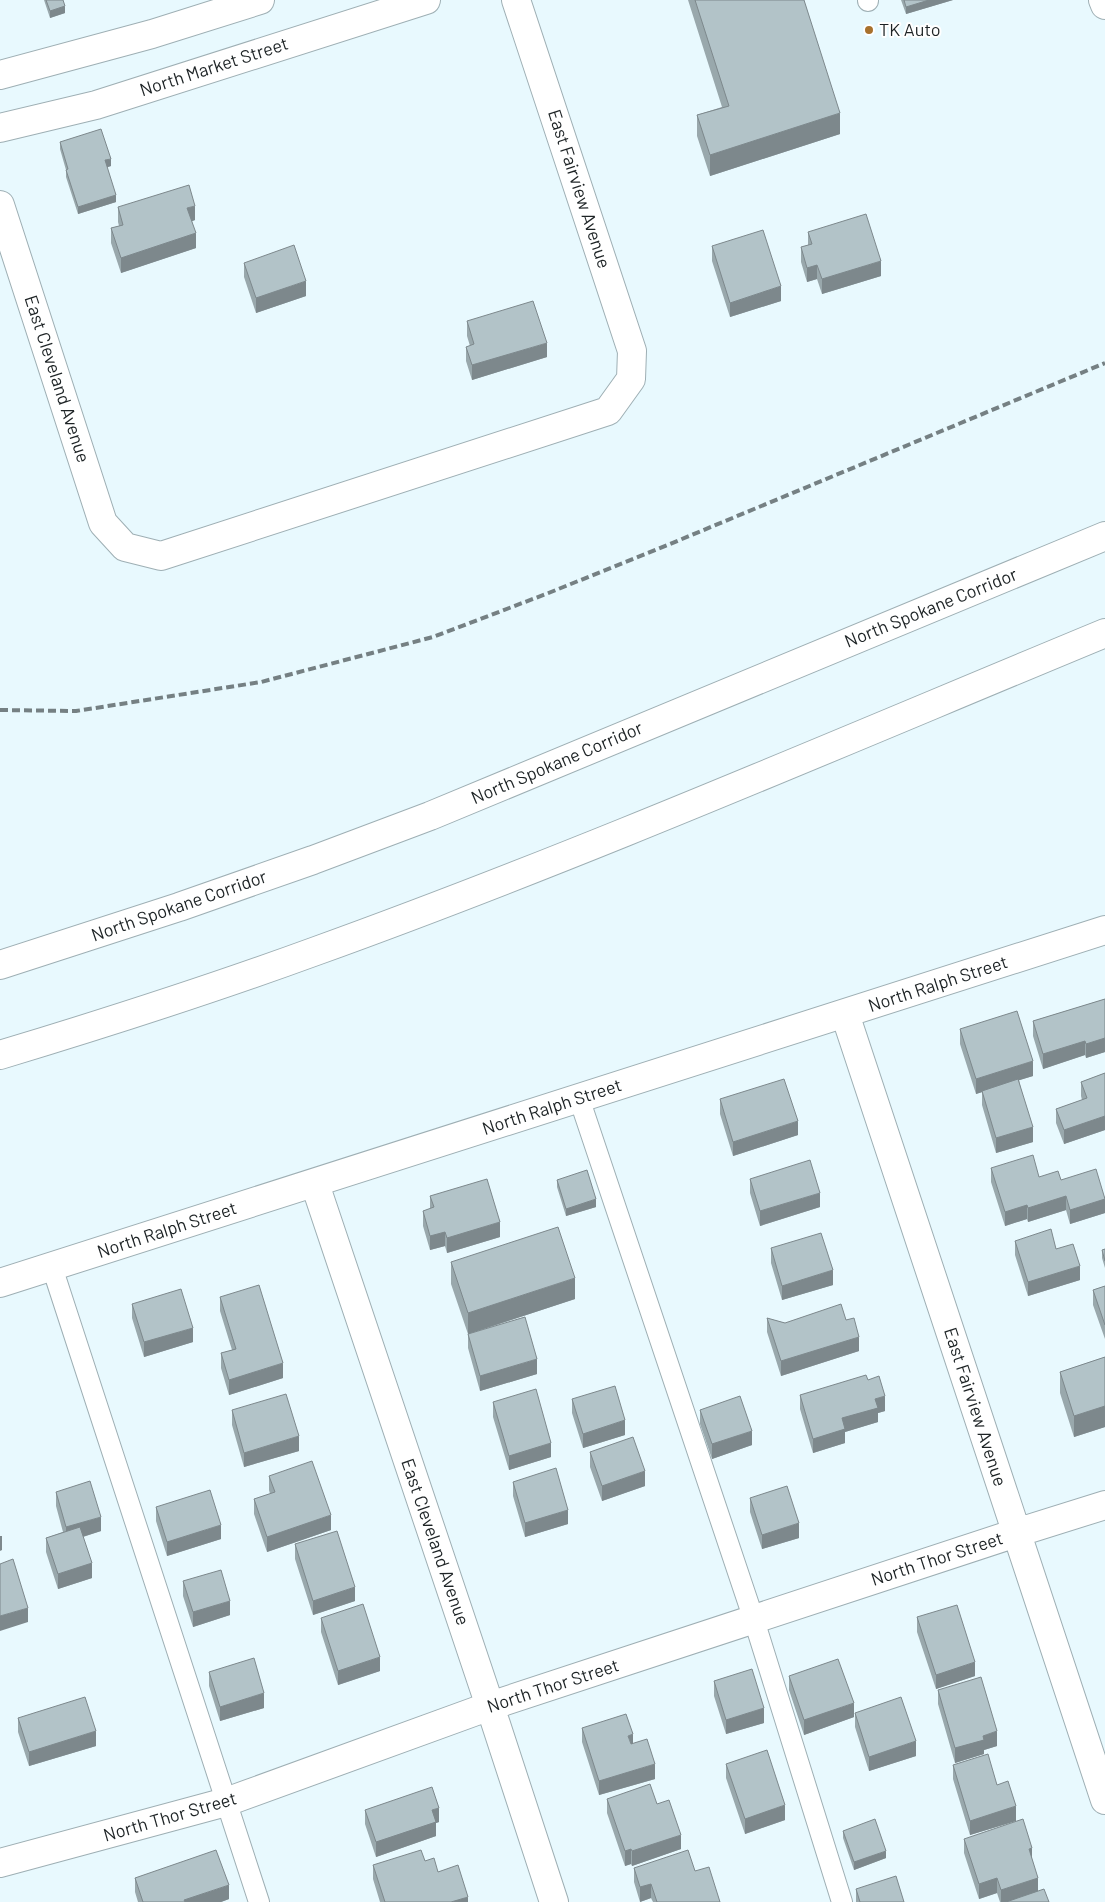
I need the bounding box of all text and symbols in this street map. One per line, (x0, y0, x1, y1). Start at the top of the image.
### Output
place label: TK Auto (879, 18, 941, 40)
marker: TK Auto (863, 24, 875, 36)
street label: North Market Street (137, 32, 291, 100)
street label: East Fairview Avenue (544, 107, 616, 271)
street label: East Cleveland Avenue (20, 292, 95, 465)
street label: North Spokane Corridor (841, 562, 1021, 652)
street label: North Spokane Corridor (468, 716, 646, 808)
street label: North Spokane Corridor (88, 865, 270, 945)
street label: North Ralph Street (865, 950, 1010, 1016)
street label: North Ralph Street (479, 1073, 624, 1139)
street label: North Ralph Street (94, 1196, 239, 1262)
street label: East Fairview Avenue (940, 1325, 1012, 1489)
street label: East Cleveland Avenue (397, 1456, 475, 1628)
street label: North Thor Street (868, 1526, 1006, 1590)
street label: North Thor Street (484, 1653, 622, 1717)
street label: North Thor Street (101, 1787, 239, 1846)

